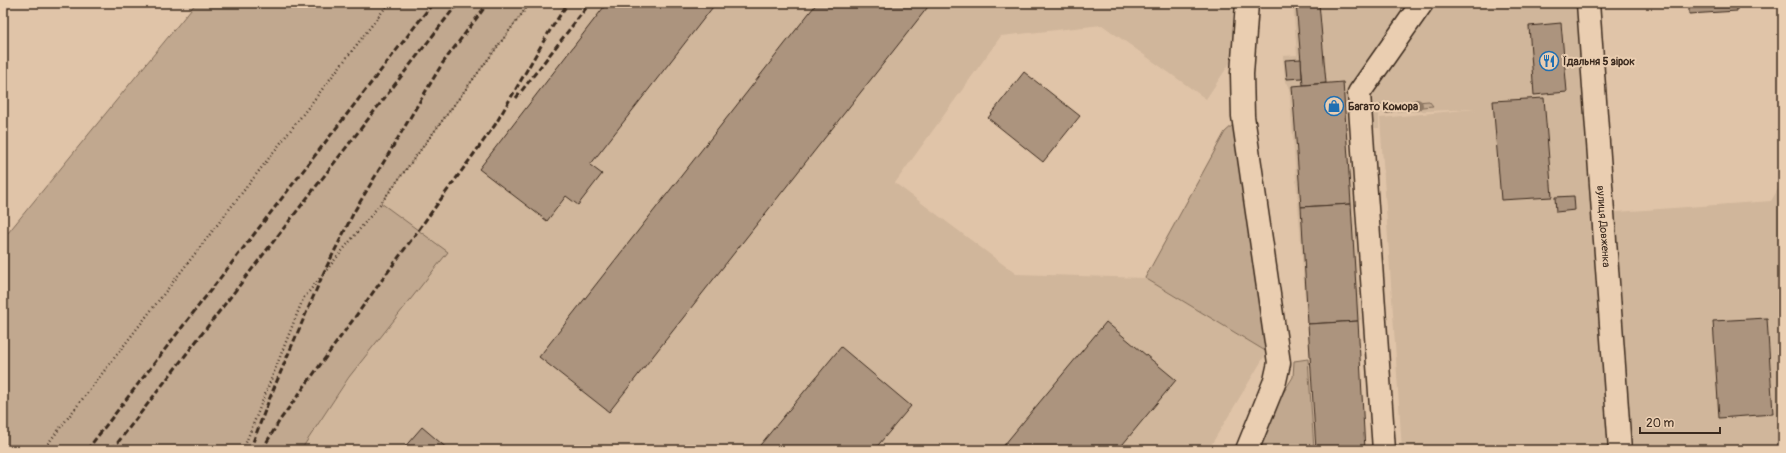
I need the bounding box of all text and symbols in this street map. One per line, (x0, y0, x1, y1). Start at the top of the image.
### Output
restaurant icon: Їдальня 5 зірок (1538, 50, 1560, 72)
place label: Їдальня 5 зірок (1562, 55, 1635, 68)
shop icon: Багато Комора (1323, 95, 1345, 117)
place label: Багато Комора (1348, 100, 1418, 113)
street label: вулиця Довженка (1594, 185, 1613, 268)
scale bar (1640, 409, 1720, 435)
text: 20 m (1646, 416, 1675, 431)

